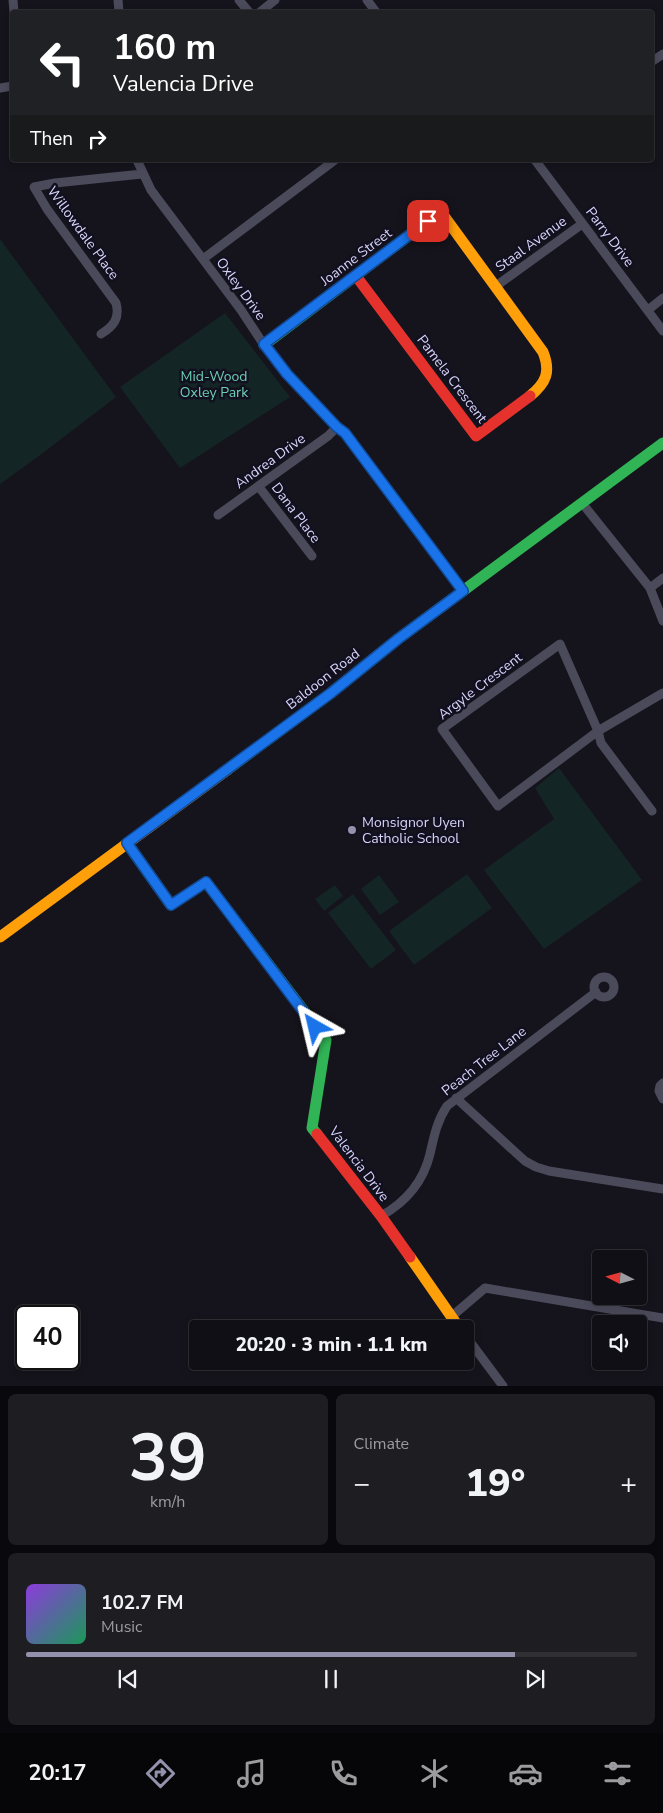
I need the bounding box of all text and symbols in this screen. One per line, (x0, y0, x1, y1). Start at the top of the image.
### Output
text: 160 m (113, 24, 216, 71)
icon: left (30, 30, 95, 95)
text: Valencia Drive (113, 69, 254, 99)
icon: right (83, 125, 111, 153)
text: Then (30, 126, 73, 152)
street label: Willowdale Place (43, 182, 123, 284)
pin (407, 200, 449, 242)
street label: Parry Drive (581, 203, 639, 271)
icon: arrive (414, 207, 442, 235)
street label: Staal Avenue (492, 212, 570, 276)
street label: Joanne Street (316, 224, 396, 291)
street label: Oxley Drive (212, 254, 270, 324)
street label: Pamela Crescent (413, 331, 491, 427)
park label: Mid-Wood Oxley Park (180, 367, 249, 402)
street label: Andrea Drive (231, 429, 309, 493)
street label: Dana Place (267, 479, 325, 547)
street label: Baldoon Road (282, 644, 364, 714)
street label: Argyle Crescent (434, 648, 526, 724)
place label: Monsignor Uyen Catholic School (362, 813, 465, 848)
marker: Monsignor Uyen Catholic School (346, 824, 358, 836)
position arrow (288, 1000, 340, 1052)
street label: Peach Tree Lane (438, 1022, 530, 1100)
street label: Valencia Drive (324, 1122, 394, 1206)
north arrow (592, 1250, 648, 1305)
map controls (592, 1250, 647, 1370)
speed limit sign: 40 (15, 1305, 80, 1370)
button: sound (592, 1315, 647, 1370)
text: 20:20 · 3 min · 1.1 km (235, 1332, 428, 1358)
text: 39 (129, 1414, 207, 1503)
text: Climate (354, 1433, 409, 1455)
text: 19° (465, 1458, 525, 1509)
text: − (354, 1465, 370, 1503)
text: + (620, 1465, 637, 1503)
text: km/h (150, 1491, 185, 1513)
text: 102.7 FM (101, 1590, 184, 1616)
text: Music (101, 1616, 142, 1638)
icon: previous (114, 1665, 142, 1693)
icon: pause (317, 1665, 345, 1693)
icon: next (521, 1665, 549, 1693)
icon: directions (143, 1756, 178, 1791)
icon: music (234, 1756, 269, 1791)
icon: phone (326, 1756, 361, 1791)
icon: climate (417, 1756, 452, 1791)
icon: car (508, 1756, 543, 1791)
icon: filters (600, 1756, 635, 1791)
text: 20:17 (28, 1758, 86, 1788)

